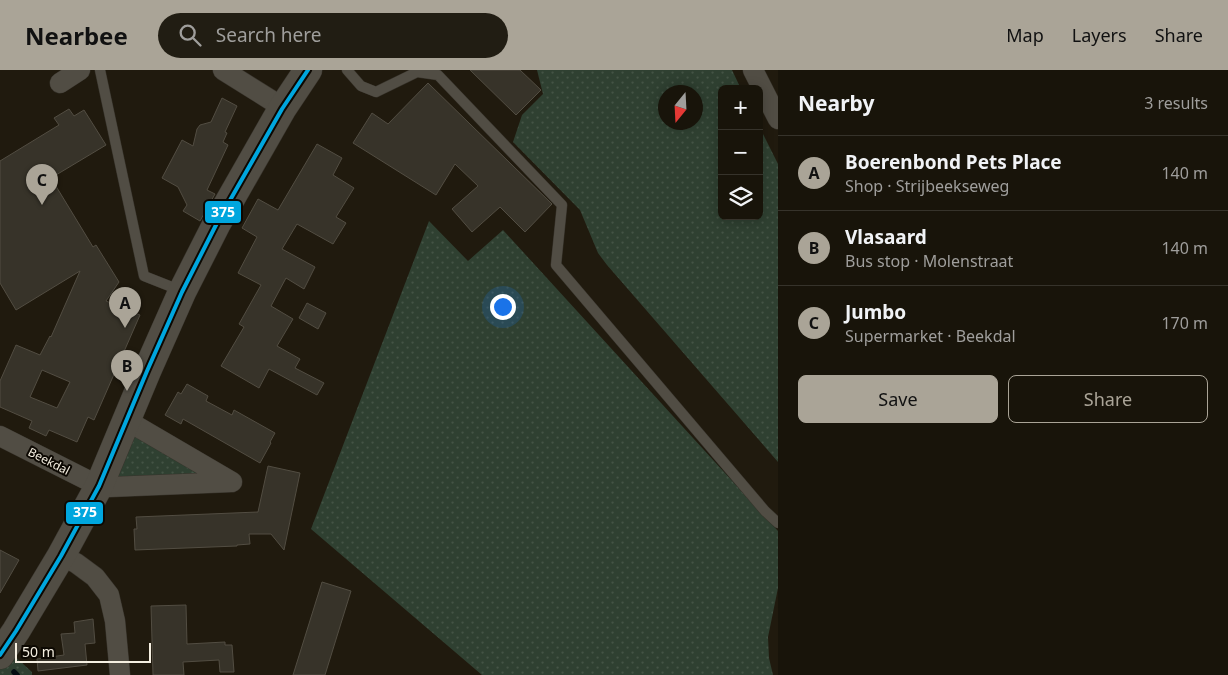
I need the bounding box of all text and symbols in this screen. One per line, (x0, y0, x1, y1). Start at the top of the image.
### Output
search box (158, 13, 508, 58)
text: Nearbee (25, 19, 128, 52)
icon: search (176, 21, 204, 49)
text: Search here (216, 22, 322, 48)
text: Map (1006, 23, 1044, 47)
text: Layers (1072, 23, 1127, 47)
text: Share (1155, 23, 1203, 47)
north arrow (658, 85, 703, 130)
map controls (718, 85, 763, 220)
button: + (718, 85, 763, 130)
text: Nearby (798, 89, 874, 117)
text: 3 results (1144, 92, 1208, 114)
button: − (718, 130, 763, 175)
text: Boerenbond Pets Place (845, 149, 1062, 175)
text: A (808, 162, 820, 184)
text: 140 m (1161, 162, 1208, 184)
pin: C (26, 164, 58, 205)
button: layers (718, 175, 763, 220)
text: Shop · Strijbeekseweg (845, 175, 1009, 197)
line badge: 375 (204, 200, 242, 224)
text: 375 (211, 202, 235, 221)
text: Vlasaard (845, 224, 927, 250)
text: B (809, 237, 819, 259)
text: 140 m (1161, 237, 1208, 259)
text: Bus stop · Molenstraat (845, 250, 1013, 272)
pin: A (109, 287, 141, 328)
your location (490, 294, 516, 320)
text: Jumbo (845, 299, 906, 325)
text: C (809, 312, 819, 334)
text: 170 m (1161, 312, 1208, 334)
text: Supermarket · Beekdal (845, 325, 1016, 347)
pin: B (111, 350, 143, 391)
button: Save (798, 375, 998, 423)
button: Share (1008, 375, 1208, 423)
street label: Beekdal (25, 443, 73, 479)
line badge: 375 (65, 501, 104, 525)
text: 375 (73, 502, 97, 521)
scale bar (15, 640, 151, 663)
text: 50 m (22, 642, 55, 661)

